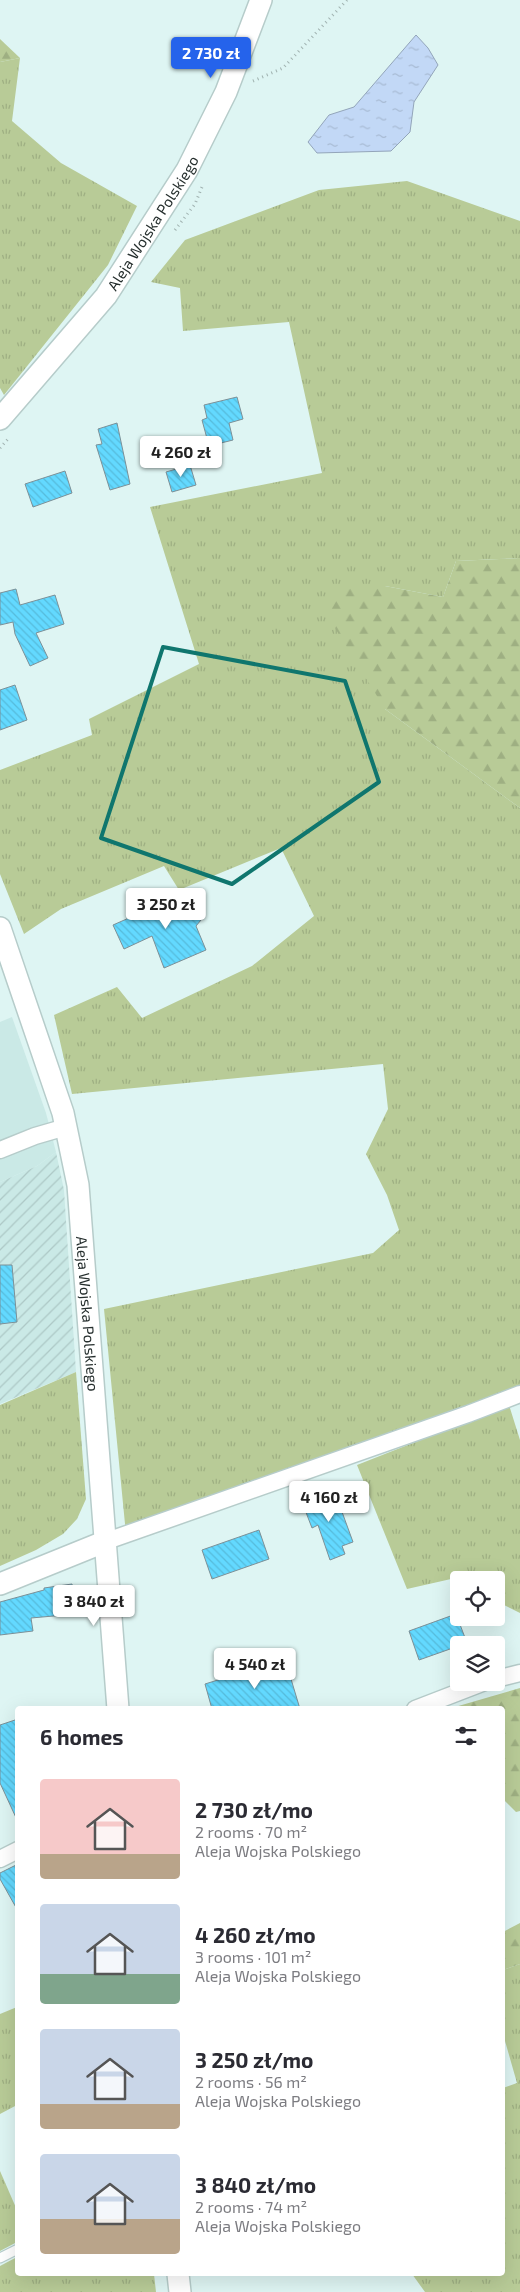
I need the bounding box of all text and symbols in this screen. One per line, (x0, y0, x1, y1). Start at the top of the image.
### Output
pin: 2 730 zł (159, 36, 263, 79)
text: 2 730 zł (182, 43, 240, 62)
street label: Aleja Wojska Polskiego (103, 153, 202, 294)
pin: 4 260 zł (129, 436, 233, 478)
text: 4 260 zł (151, 442, 211, 461)
pin: 3 250 zł (114, 888, 218, 930)
text: 3 250 zł (137, 894, 195, 913)
street label: Aleja Wojska Polskiego (73, 1235, 103, 1392)
pin: 4 160 zł (277, 1480, 381, 1523)
text: 4 160 zł (300, 1487, 358, 1506)
map controls (450, 1571, 505, 1691)
button: locate (450, 1571, 505, 1626)
pin: 3 840 zł (42, 1584, 146, 1627)
text: 3 840 zł (64, 1591, 124, 1610)
button: layers (450, 1636, 505, 1691)
pin: 4 540 zł (203, 1648, 307, 1690)
text: 4 540 zł (225, 1654, 285, 1673)
icon: filters (452, 1722, 480, 1750)
text: 6 homes (40, 1724, 123, 1749)
text: 2 730 zł/mo (195, 1797, 313, 1822)
icon: home (80, 1799, 140, 1859)
text: 2 rooms · 70 m² (195, 1822, 307, 1841)
text: Aleja Wojska Polskiego (195, 1841, 361, 1860)
text: 4 260 zł/mo (195, 1922, 316, 1947)
icon: home (80, 1924, 140, 1984)
text: 3 rooms · 101 m² (195, 1947, 312, 1966)
text: Aleja Wojska Polskiego (195, 1966, 361, 1985)
text: 3 250 zł/mo (195, 2047, 313, 2072)
icon: home (80, 2049, 140, 2109)
text: 2 rooms · 56 m² (195, 2072, 307, 2091)
text: Aleja Wojska Polskiego (195, 2091, 361, 2110)
text: 3 840 zł/mo (195, 2172, 316, 2197)
icon: home (80, 2174, 140, 2234)
text: 2 rooms · 74 m² (195, 2197, 307, 2216)
text: Aleja Wojska Polskiego (195, 2216, 361, 2235)

